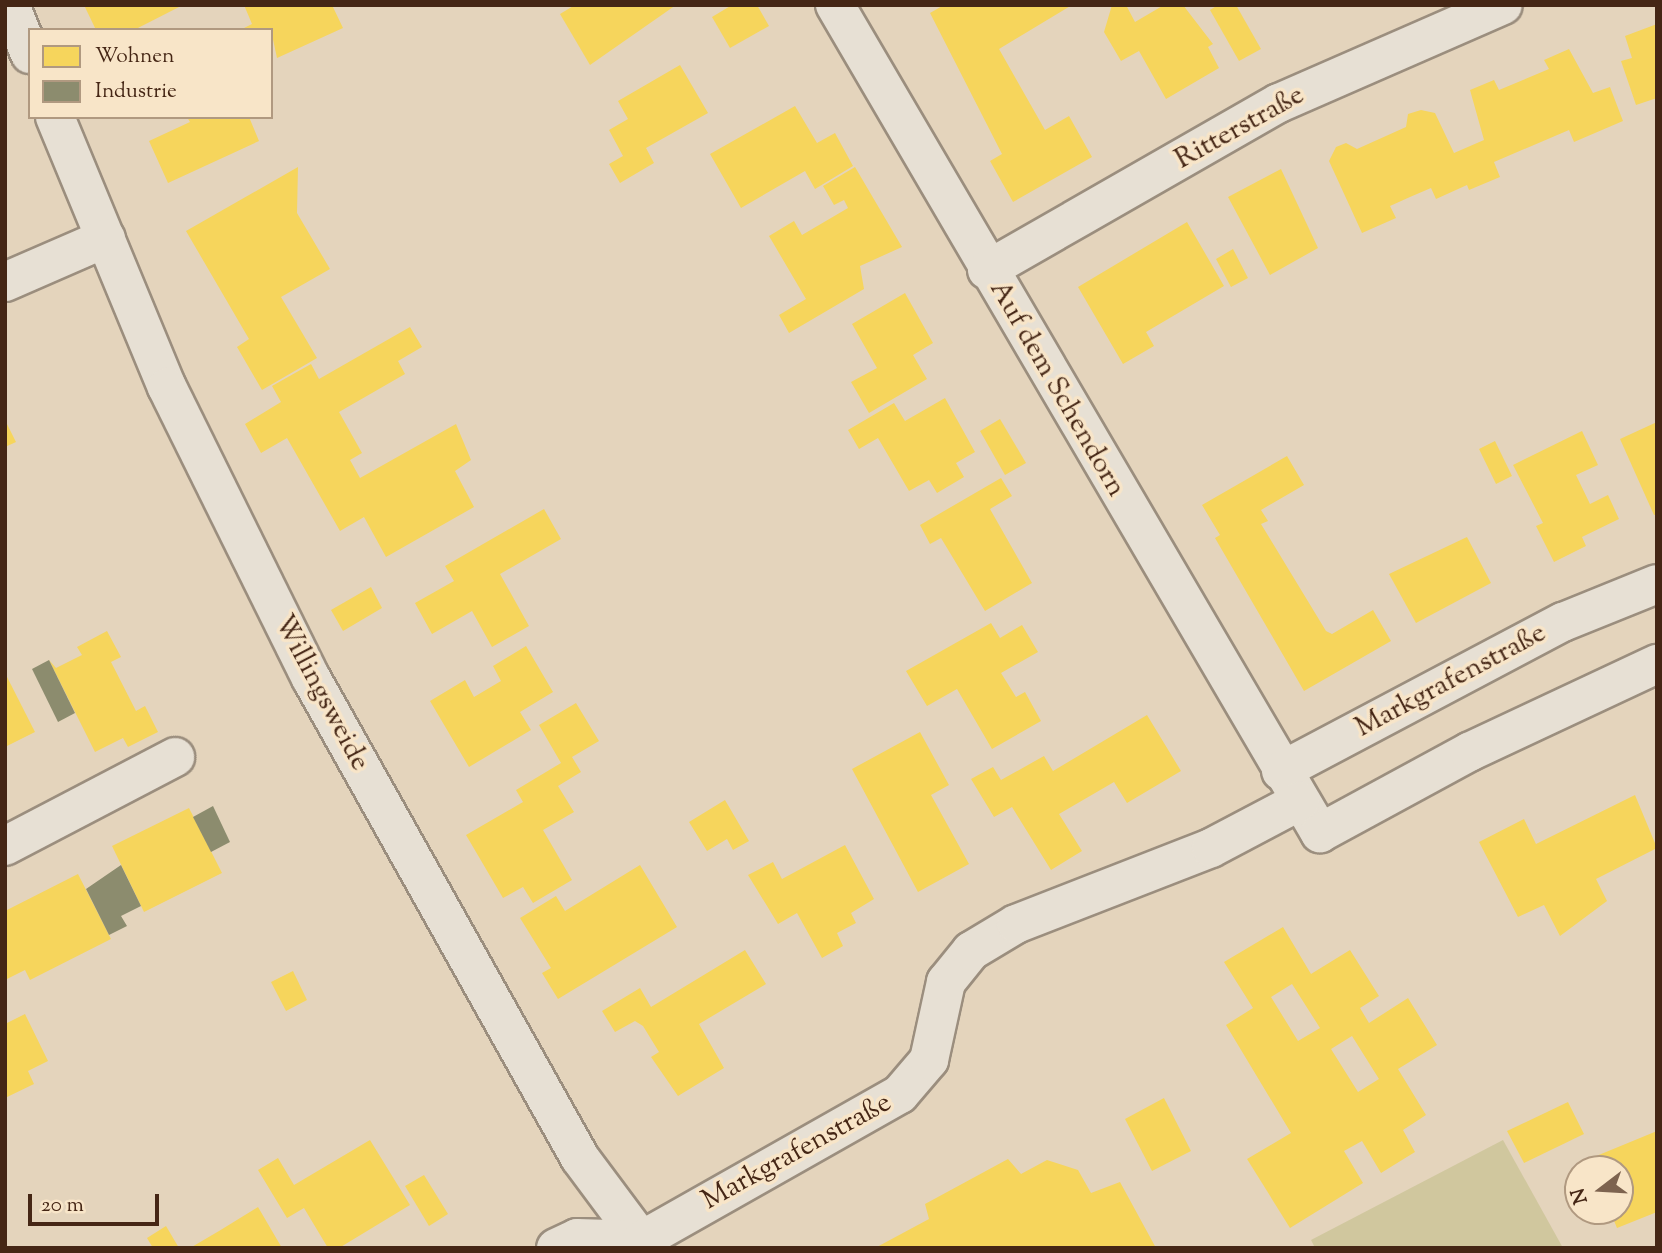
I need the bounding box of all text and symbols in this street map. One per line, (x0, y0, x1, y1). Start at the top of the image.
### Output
legend (28, 28, 273, 119)
text: Wohnen (95, 42, 174, 72)
text: Industrie (95, 77, 177, 107)
street label: Ritterstraße (1170, 79, 1310, 177)
street label: Auf dem Schendorn (981, 275, 1133, 503)
street label: Willingsweide (266, 609, 376, 777)
street label: Markgrafenstraße (1350, 617, 1552, 745)
street label: Markgrafenstraße (697, 1086, 897, 1218)
north arrow (1564, 1155, 1634, 1225)
scale bar (32, 1180, 163, 1224)
text: N (1565, 1185, 1595, 1207)
text: 20 m (41, 1191, 84, 1221)

